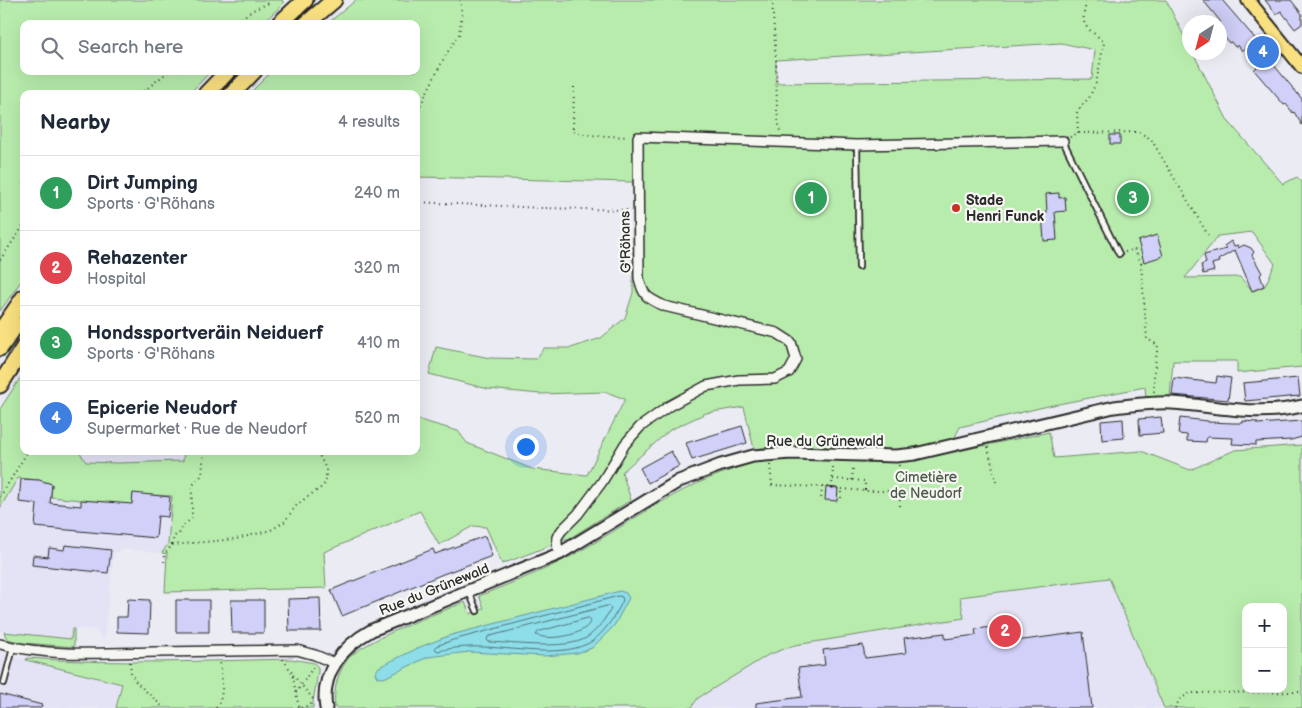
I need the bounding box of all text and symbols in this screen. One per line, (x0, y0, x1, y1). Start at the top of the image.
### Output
north arrow (1182, 15, 1227, 60)
search box (20, 20, 420, 75)
pin: 4 (1247, 33, 1279, 71)
icon: search (38, 34, 66, 62)
text: Search here (78, 36, 183, 59)
text: Nearby (40, 110, 110, 135)
text: 4 results (338, 113, 400, 132)
text: Dirt Jumping (87, 172, 198, 195)
pin: 1 (795, 179, 827, 217)
pin: 3 (1117, 179, 1149, 217)
text: 1 (53, 184, 59, 203)
text: 240 m (354, 184, 400, 203)
place label: Stade Henri Funck (966, 192, 1045, 225)
text: Sports · G'Röhans (87, 195, 215, 214)
marker: Stade Henri Funck (950, 202, 962, 214)
street label: G'Röhans (616, 211, 635, 273)
text: Rehazenter (87, 247, 187, 270)
text: 2 (51, 259, 61, 278)
text: 320 m (354, 259, 400, 278)
text: Hospital (87, 270, 146, 289)
text: Hondssportveräin Neiduerf (87, 322, 323, 345)
text: 3 (51, 334, 61, 353)
text: 410 m (357, 334, 400, 353)
text: Sports · G'Röhans (87, 345, 215, 364)
text: Epicerie Neudorf (87, 397, 237, 420)
text: 4 (51, 409, 61, 428)
text: 520 m (354, 409, 400, 428)
text: Supermarket · Rue de Neudorf (87, 420, 307, 439)
street label: Rue du Grünewald (766, 433, 884, 450)
your location (513, 434, 539, 460)
park label: Cimetière de Neudorf (890, 469, 963, 502)
street label: Rue du Grünewald (377, 560, 492, 619)
map controls (1242, 603, 1287, 693)
button: + (1242, 603, 1287, 648)
pin: 2 (989, 612, 1021, 650)
button: − (1242, 648, 1287, 693)

